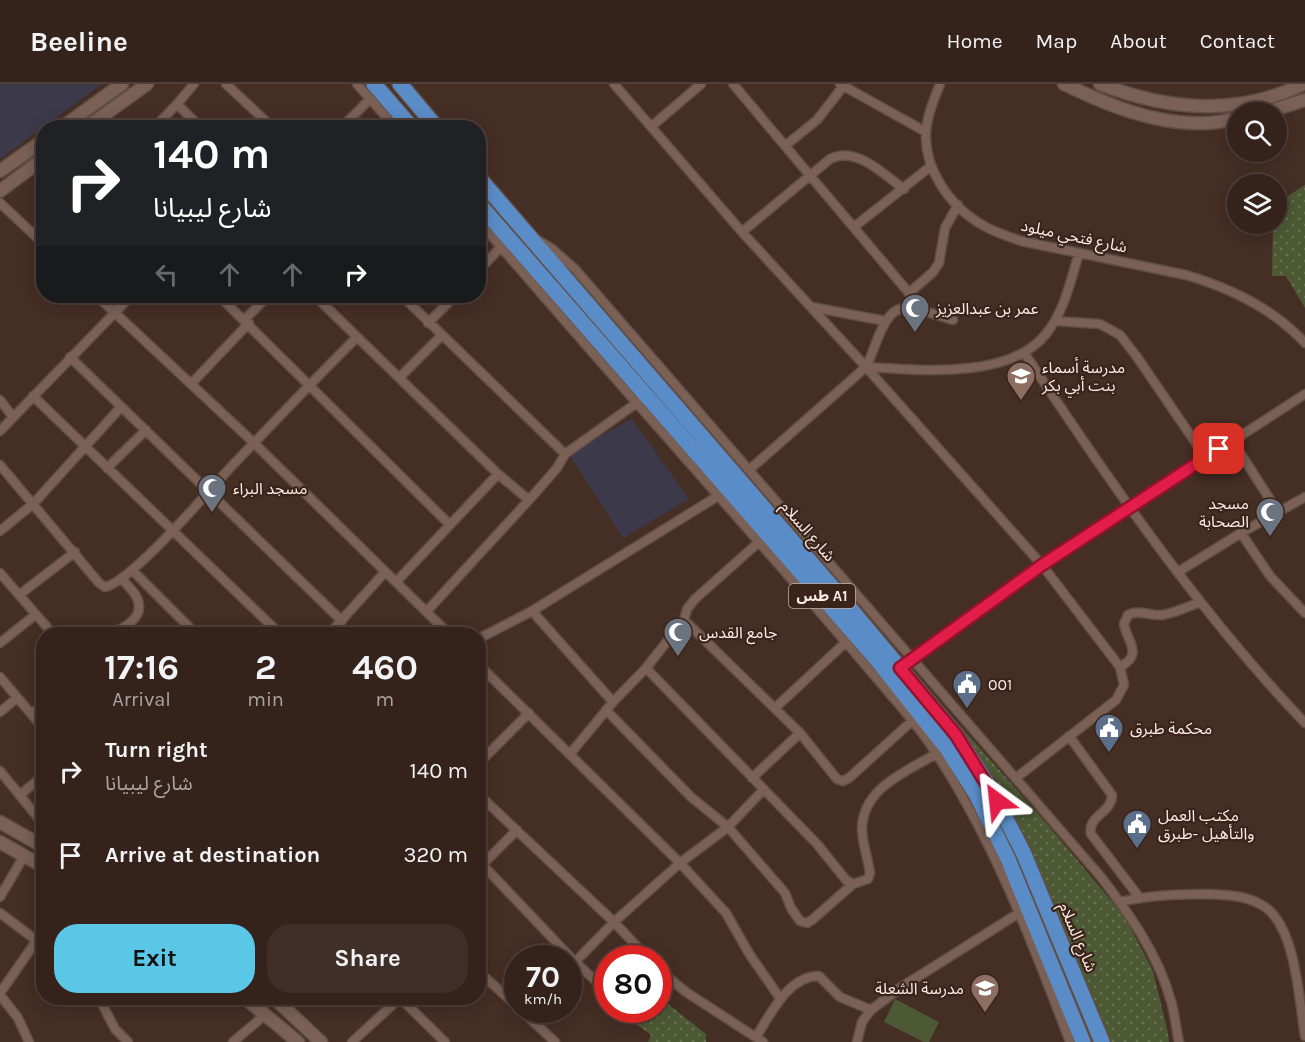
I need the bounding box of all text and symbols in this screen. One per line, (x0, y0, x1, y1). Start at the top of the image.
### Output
text: Beeline (30, 25, 128, 58)
text: Home (947, 29, 1003, 53)
text: Map (1036, 29, 1077, 53)
text: About (1110, 29, 1167, 53)
text: Contact (1200, 29, 1275, 53)
map controls (1227, 102, 1287, 234)
button: search (1227, 102, 1287, 162)
text: 140 m (153, 129, 270, 179)
icon: right (54, 144, 132, 222)
button: layers (1227, 174, 1287, 234)
text: شارع ليبيانا (153, 192, 271, 224)
street label: شارع فتحي ميلود (1018, 215, 1129, 259)
icon: left (150, 258, 183, 291)
icon: ahead (213, 258, 246, 291)
icon: ahead (276, 258, 309, 291)
icon: right (339, 258, 372, 291)
mosque icon: عمر بن عبدالعزيز (899, 292, 931, 334)
place label: عمر بن عبدالعزيز (935, 299, 1039, 318)
place label: مدرسة أسماء بنت أبي بكر (1041, 357, 1125, 397)
school or university icon: مدرسة أسماء بنت أبي بكر (1005, 360, 1037, 402)
pin (1193, 423, 1244, 474)
icon: arrive (1202, 432, 1235, 465)
mosque icon: مسجد البراء (196, 472, 228, 514)
place label: مسجد البراء (233, 479, 307, 498)
place label: مسجد الصحابة (1199, 494, 1249, 531)
mosque icon: مسجد الصحابة (1254, 496, 1286, 538)
street label: شارع السلام (774, 497, 839, 567)
road number: طس A1 (789, 584, 855, 608)
mosque icon: جامع القدس (662, 616, 694, 658)
place label: جامع القدس (699, 623, 778, 645)
text: 17:16 (104, 646, 179, 688)
text: 2 (255, 646, 276, 688)
text: 460 (352, 646, 418, 688)
public building icon: 001 (951, 668, 983, 710)
place label: 001 (988, 675, 1012, 694)
text: Arrival (112, 688, 171, 711)
text: min (247, 688, 284, 711)
text: m (376, 688, 394, 711)
public building icon: محكمة طبرق (1093, 712, 1125, 754)
place label: محكمة طبرق (1130, 719, 1212, 738)
text: Turn right (105, 737, 208, 763)
icon: right (54, 755, 87, 788)
text: 140 m (410, 758, 468, 784)
position arrow (965, 769, 1029, 833)
text: شارع ليبيانا (105, 772, 193, 795)
place label: مكتب العمل والتأهيل -طبرق (1158, 806, 1254, 843)
public building icon: مكتب العمل والتأهيل -طبرق (1121, 808, 1153, 850)
icon: arrive (54, 839, 87, 872)
text: Arrive at destination (105, 842, 320, 868)
text: 320 m (403, 842, 468, 868)
street label: شارع السلام (1052, 899, 1101, 976)
button: Exit (54, 924, 255, 993)
button: Share (267, 924, 468, 993)
speed limit sign: 80 (594, 945, 672, 1023)
text: 70 (526, 959, 560, 995)
school or university icon: مدرسة الشعلة (969, 972, 1001, 1014)
place label: مدرسة الشعلة (875, 979, 964, 998)
text: km/h (524, 990, 562, 1008)

